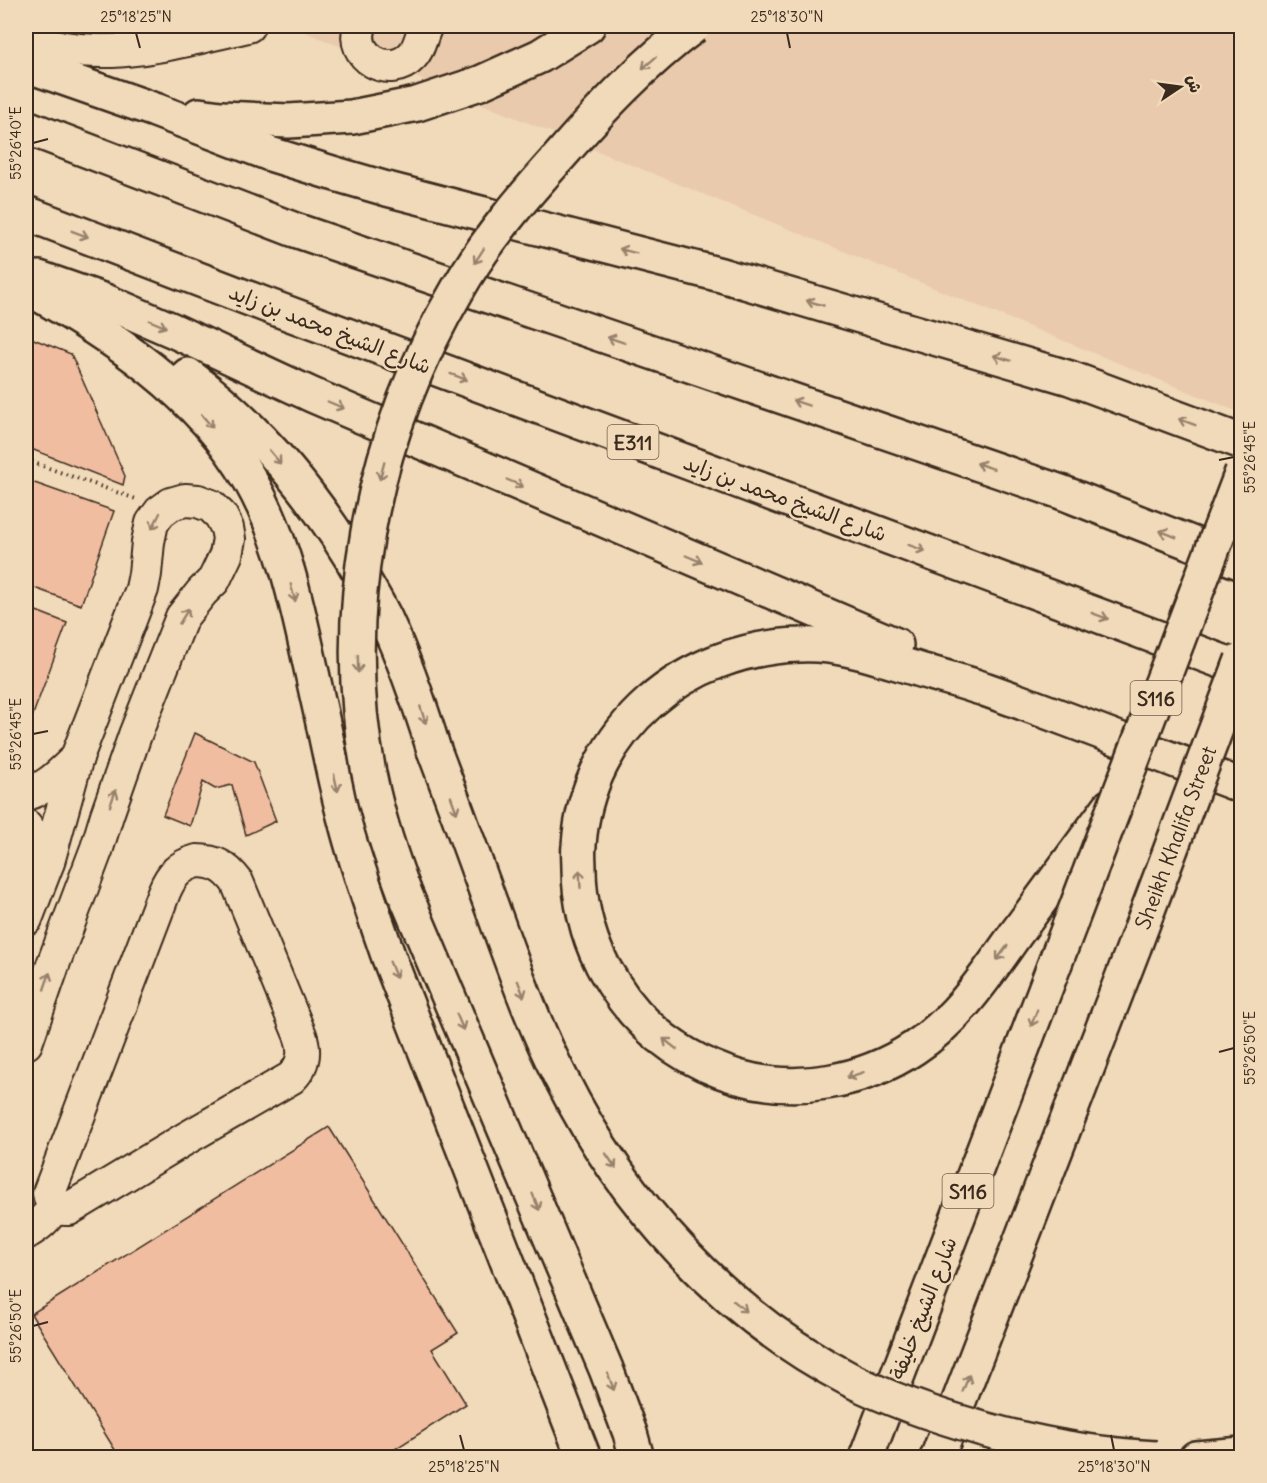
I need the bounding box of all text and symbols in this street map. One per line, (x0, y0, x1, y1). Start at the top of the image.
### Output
text: 25°18'25"N (100, 7, 172, 26)
text: 25°18'30"N (750, 7, 824, 26)
one-way arrow (641, 57, 657, 70)
north arrow (1150, 57, 1210, 117)
text: ش (1183, 73, 1206, 94)
text: 55°26'40"E (6, 106, 25, 180)
one-way arrow (70, 229, 89, 240)
one-way arrow (618, 245, 637, 257)
one-way arrow (473, 248, 485, 264)
street label: شارع الشيخ محمد بن زايد (224, 278, 435, 382)
one-way arrow (806, 297, 825, 308)
one-way arrow (149, 319, 167, 330)
one-way arrow (607, 333, 626, 344)
one-way arrow (993, 352, 1012, 363)
one-way arrow (449, 372, 468, 383)
one-way arrow (792, 396, 810, 407)
one-way arrow (326, 400, 344, 412)
one-way arrow (200, 413, 214, 428)
one-way arrow (1178, 416, 1197, 427)
text: 55°26'45"E (1240, 420, 1259, 493)
road number: E311 (608, 425, 658, 459)
one-way arrow (268, 449, 282, 464)
street label: شارع الشيخ محمد بن زايد (679, 449, 890, 549)
one-way arrow (976, 459, 995, 470)
one-way arrow (375, 461, 387, 480)
one-way arrow (505, 478, 523, 489)
one-way arrow (149, 512, 161, 530)
one-way arrow (1159, 528, 1177, 539)
one-way arrow (908, 543, 926, 554)
one-way arrow (684, 554, 703, 565)
one-way arrow (288, 583, 300, 602)
one-way arrow (178, 608, 191, 625)
one-way arrow (1090, 611, 1109, 622)
one-way arrow (353, 654, 364, 674)
road number: S116 (1130, 681, 1182, 715)
text: 55°26'45"E (6, 697, 25, 770)
one-way arrow (418, 705, 429, 724)
street label: Sheikh Khalifa Street (1128, 742, 1222, 933)
one-way arrow (331, 774, 343, 793)
one-way arrow (109, 789, 120, 808)
one-way arrow (450, 796, 461, 814)
one-way arrow (574, 870, 585, 890)
one-way arrow (996, 945, 1008, 961)
one-way arrow (388, 960, 399, 978)
one-way arrow (42, 972, 53, 991)
one-way arrow (517, 979, 528, 997)
one-way arrow (1028, 1008, 1039, 1027)
text: 55°26'50"E (1240, 1011, 1259, 1085)
one-way arrow (455, 1013, 466, 1031)
one-way arrow (663, 1038, 679, 1051)
one-way arrow (846, 1070, 865, 1081)
one-way arrow (605, 1153, 617, 1169)
road number: S116 (942, 1174, 994, 1208)
one-way arrow (531, 1192, 542, 1211)
street label: شارع الشيخ خليفة (883, 1233, 964, 1384)
text: 55°26'50"E (6, 1289, 25, 1363)
one-way arrow (732, 1299, 747, 1313)
one-way arrow (606, 1372, 617, 1391)
one-way arrow (961, 1375, 972, 1393)
text: 25°18'25"N (428, 1457, 500, 1476)
text: 25°18'30"N (1077, 1457, 1151, 1476)

